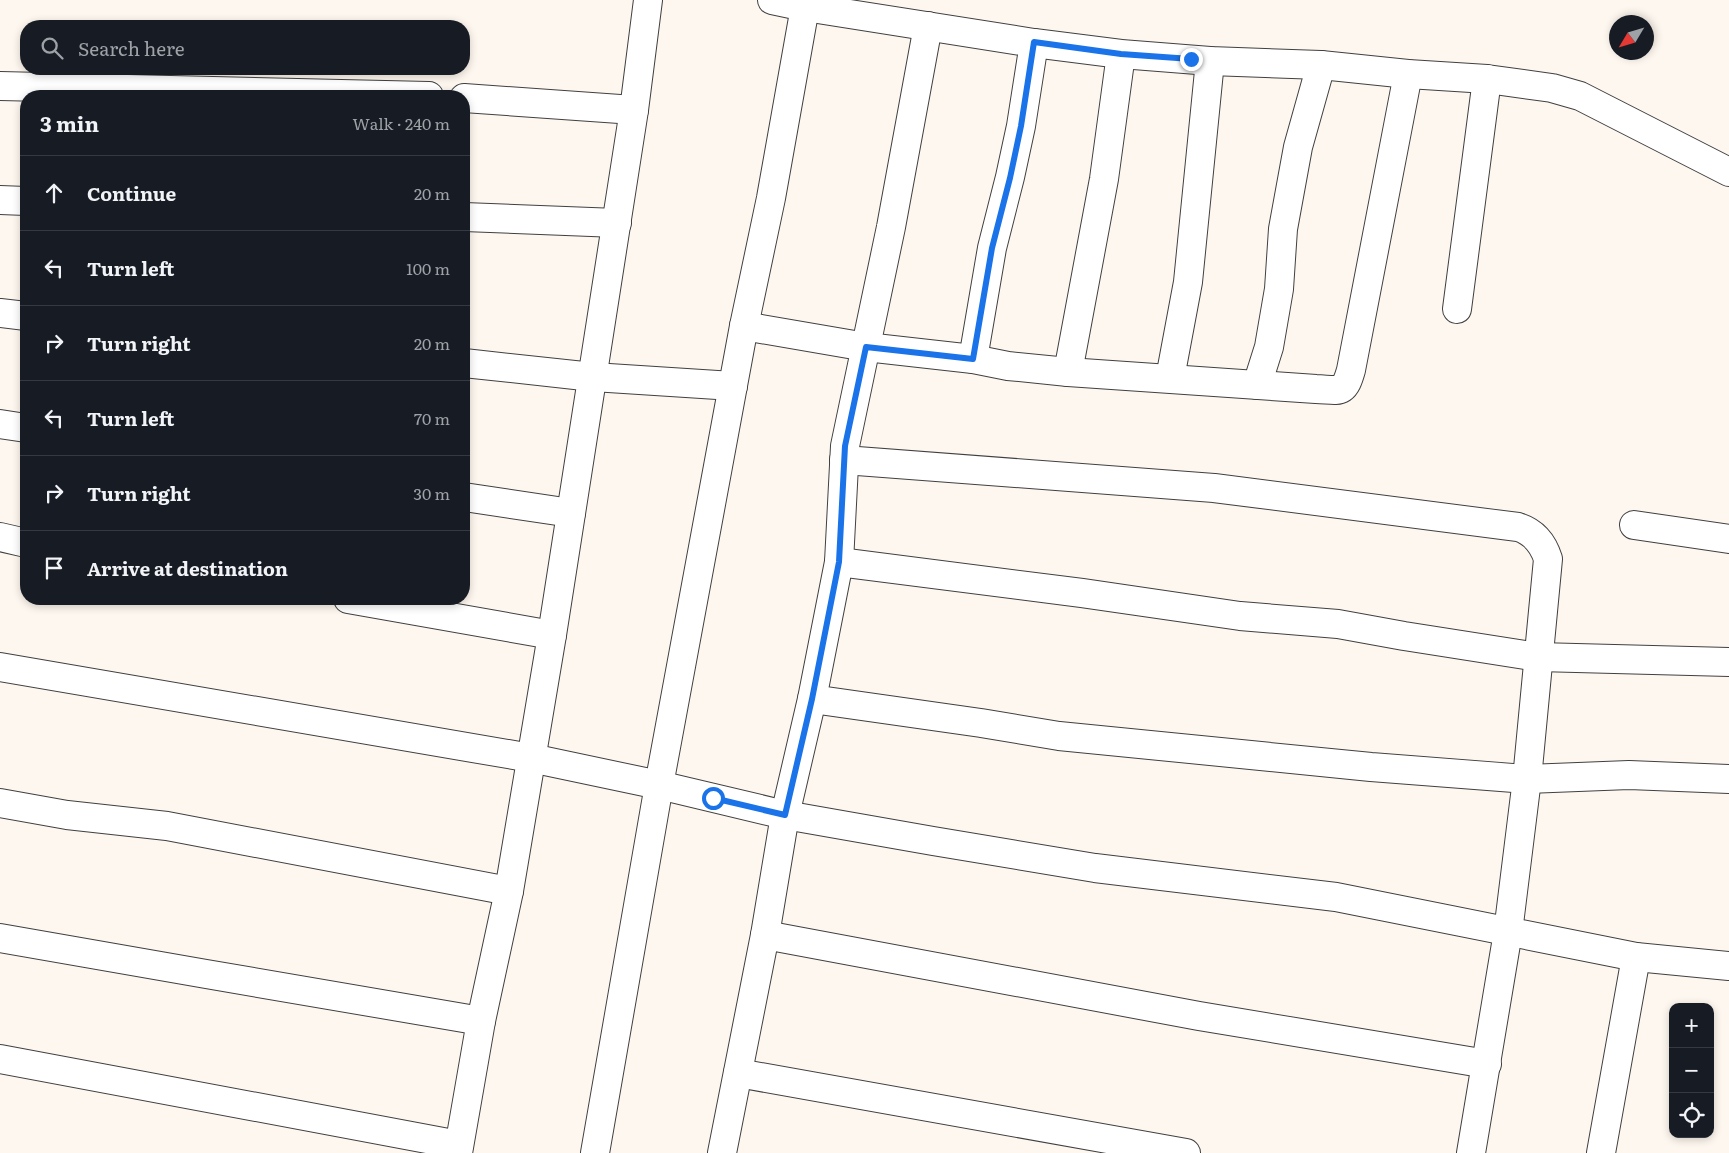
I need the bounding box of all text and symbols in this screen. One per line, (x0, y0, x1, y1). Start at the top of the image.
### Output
north arrow (1609, 15, 1654, 60)
search box (20, 20, 470, 75)
icon: search (38, 34, 66, 62)
text: Search here (78, 34, 185, 62)
route end (1180, 48, 1203, 71)
text: 3 min (40, 107, 99, 138)
text: Walk · 240 m (352, 111, 450, 135)
icon: ahead (40, 179, 68, 207)
text: Continue (87, 179, 176, 207)
text: 20 m (414, 181, 450, 205)
icon: left (40, 254, 68, 282)
text: Turn left (87, 254, 174, 282)
text: 100 m (406, 256, 450, 280)
icon: right (40, 329, 68, 357)
text: Turn right (87, 329, 191, 357)
text: 20 m (414, 331, 450, 355)
icon: left (40, 404, 68, 432)
text: Turn left (87, 404, 174, 432)
text: 70 m (414, 406, 450, 430)
icon: right (40, 479, 68, 507)
text: Turn right (87, 479, 191, 507)
text: 30 m (413, 481, 450, 505)
icon: arrive (40, 554, 68, 582)
text: Arrive at destination (87, 554, 288, 582)
route start (702, 787, 725, 810)
map controls (1669, 1003, 1714, 1138)
button: + (1669, 1003, 1714, 1048)
button: − (1669, 1048, 1714, 1093)
button: locate (1669, 1093, 1714, 1138)

